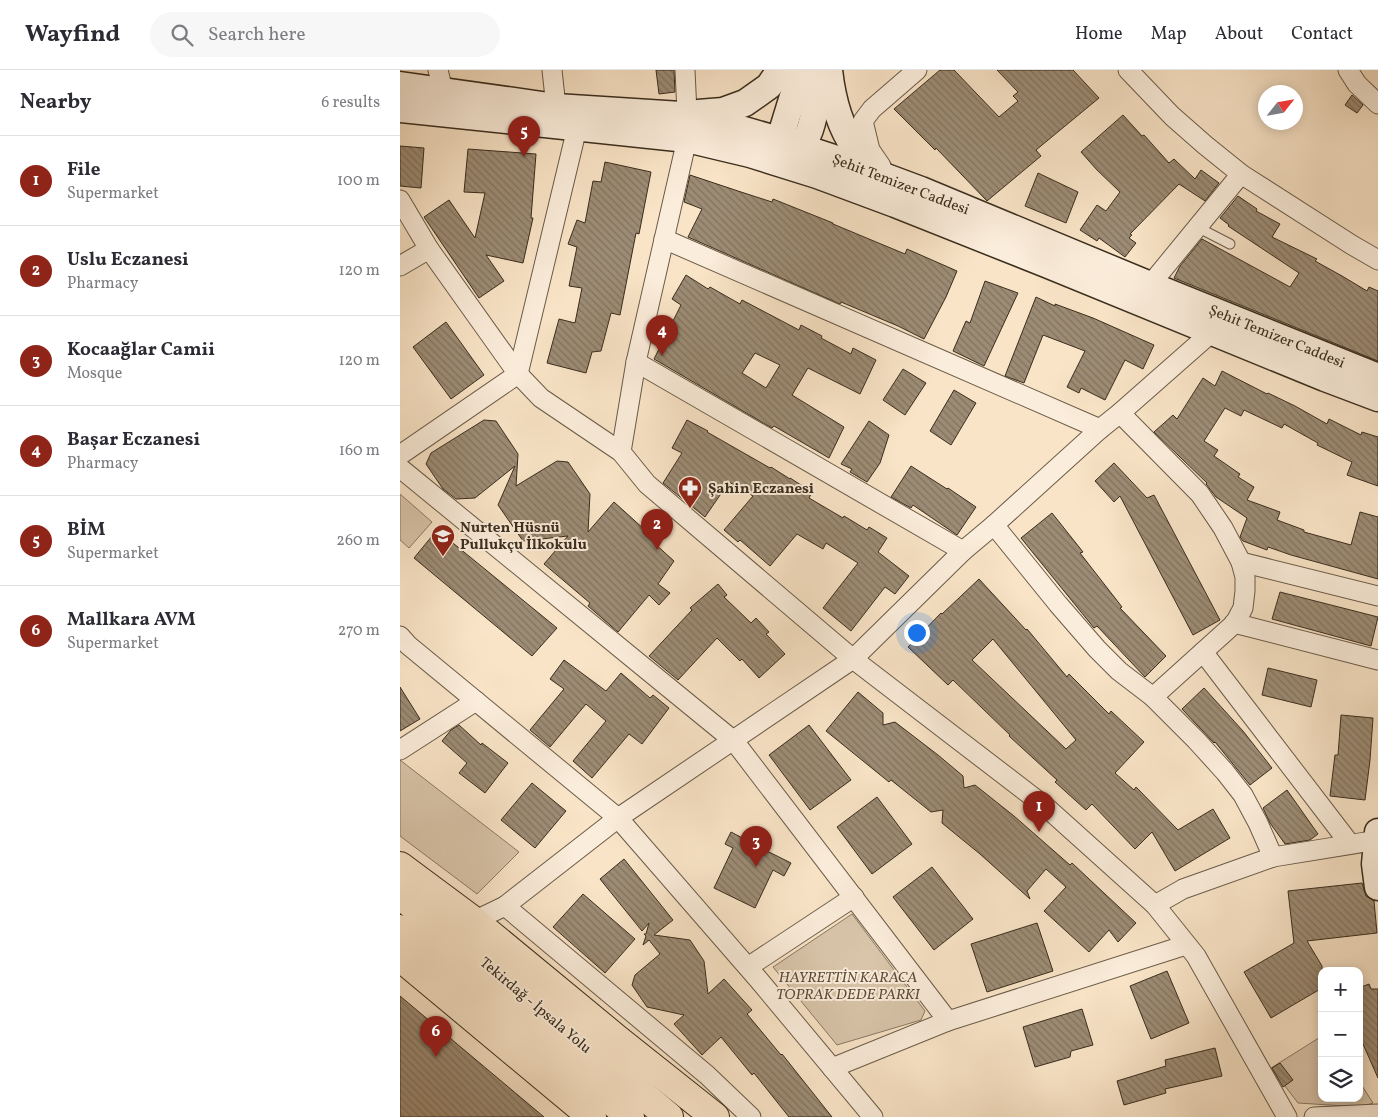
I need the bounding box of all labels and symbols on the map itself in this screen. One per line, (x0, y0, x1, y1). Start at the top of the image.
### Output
north arrow (1258, 85, 1303, 130)
pin: 5 (508, 116, 540, 157)
street label: Şehit Temizer Caddesi (829, 150, 972, 221)
street label: Şehit Temizer Caddesi (1205, 300, 1348, 374)
pin: 4 (646, 315, 678, 356)
pharmacy icon: Şahin Eczanesi (677, 475, 703, 509)
place label: Şahin Eczanesi (708, 479, 814, 500)
pin: 2 (641, 509, 673, 550)
place label: Nurten Hüsnü Pullukçu İlkokulu (460, 518, 587, 556)
school or university icon: Nurten Hüsnü Pullukçu İlkokulu (430, 523, 456, 557)
your location (904, 620, 930, 646)
pin: 1 (1023, 791, 1055, 832)
pin: 3 (740, 826, 772, 867)
street label: Tekirdağ - İpsala Yolu (475, 953, 596, 1059)
park label: HAYRETTİN KARACA TOPRAK DEDE PARKI (776, 968, 920, 1006)
pin: 6 (420, 1016, 452, 1057)

